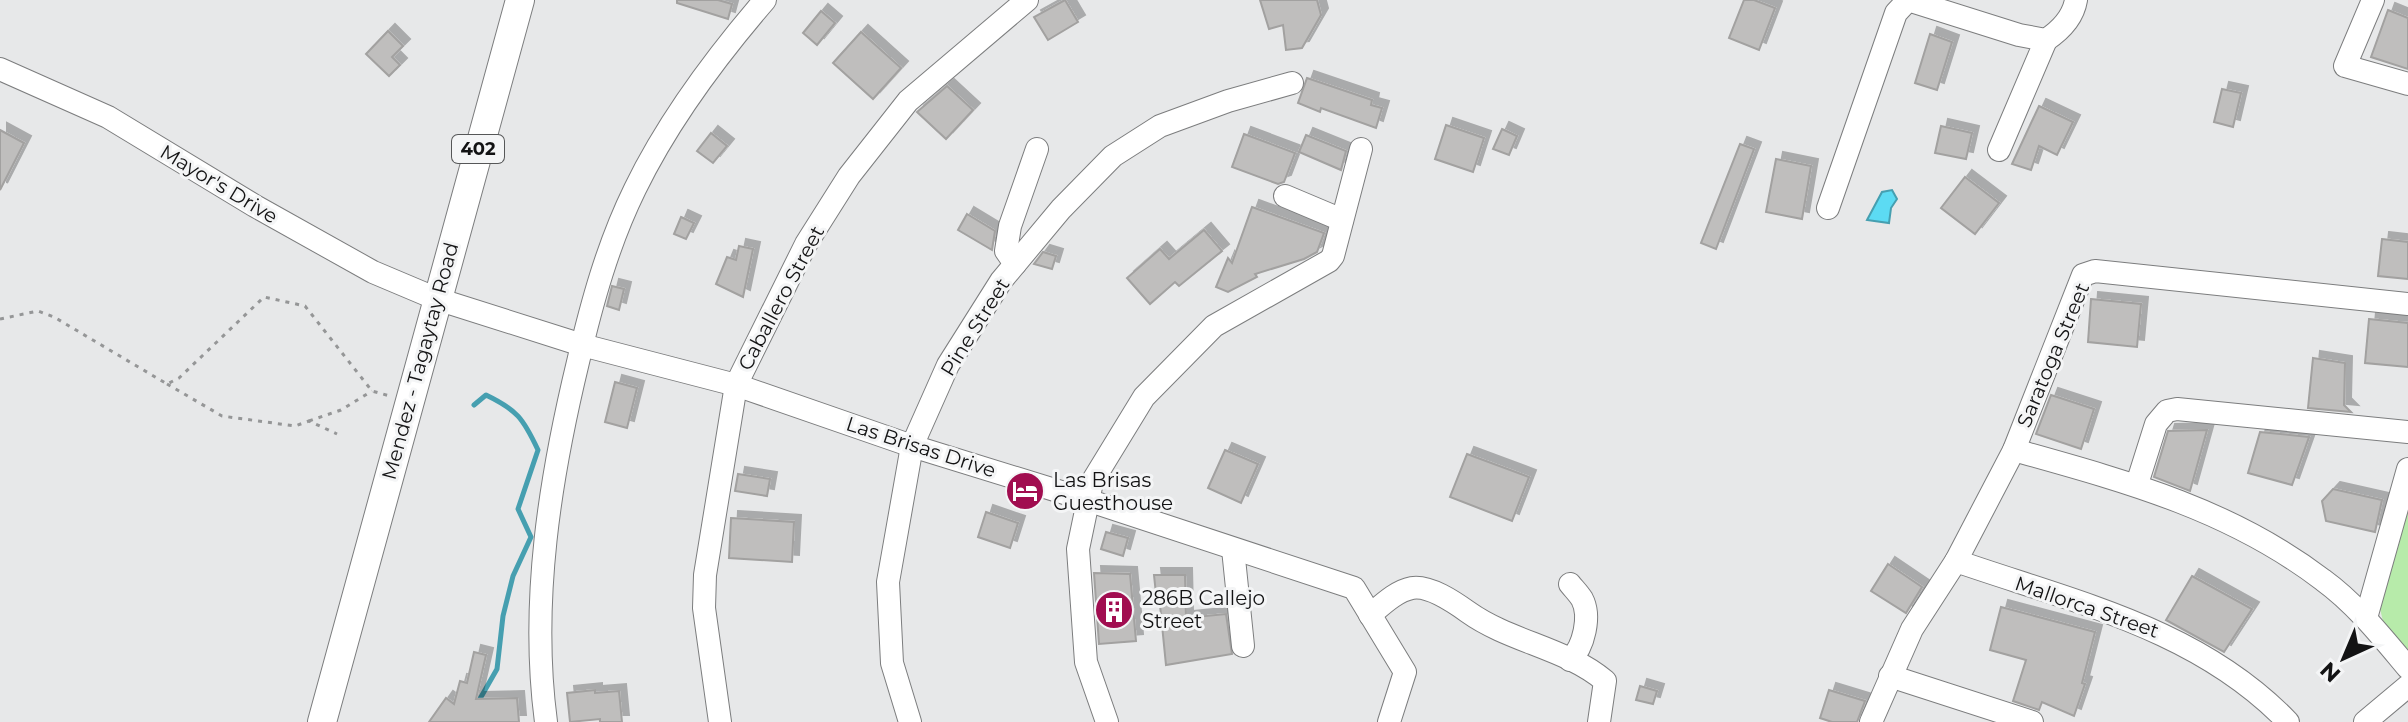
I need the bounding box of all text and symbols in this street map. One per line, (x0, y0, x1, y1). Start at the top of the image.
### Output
road number: 402 (452, 135, 504, 163)
street label: Mayor's Drive (156, 139, 282, 229)
street label: Caballero Street (733, 222, 829, 374)
street label: Mendez - Tagaytay Road (377, 240, 463, 482)
street label: Pine Street (935, 274, 1015, 380)
street label: Saratoga Street (2012, 279, 2094, 431)
street label: Las Brisas Drive (843, 412, 999, 482)
place label: Las Brisas Guesthouse (1053, 468, 1173, 515)
hotel icon: Las Brisas Guesthouse (1004, 470, 1046, 512)
street label: Mallorca Street (2012, 571, 2162, 643)
place label: 286B Callejo Street (1142, 586, 1265, 633)
building icon: 286B Callejo Street (1093, 589, 1135, 631)
north arrow (2304, 618, 2384, 698)
text: N (2315, 656, 2346, 688)

